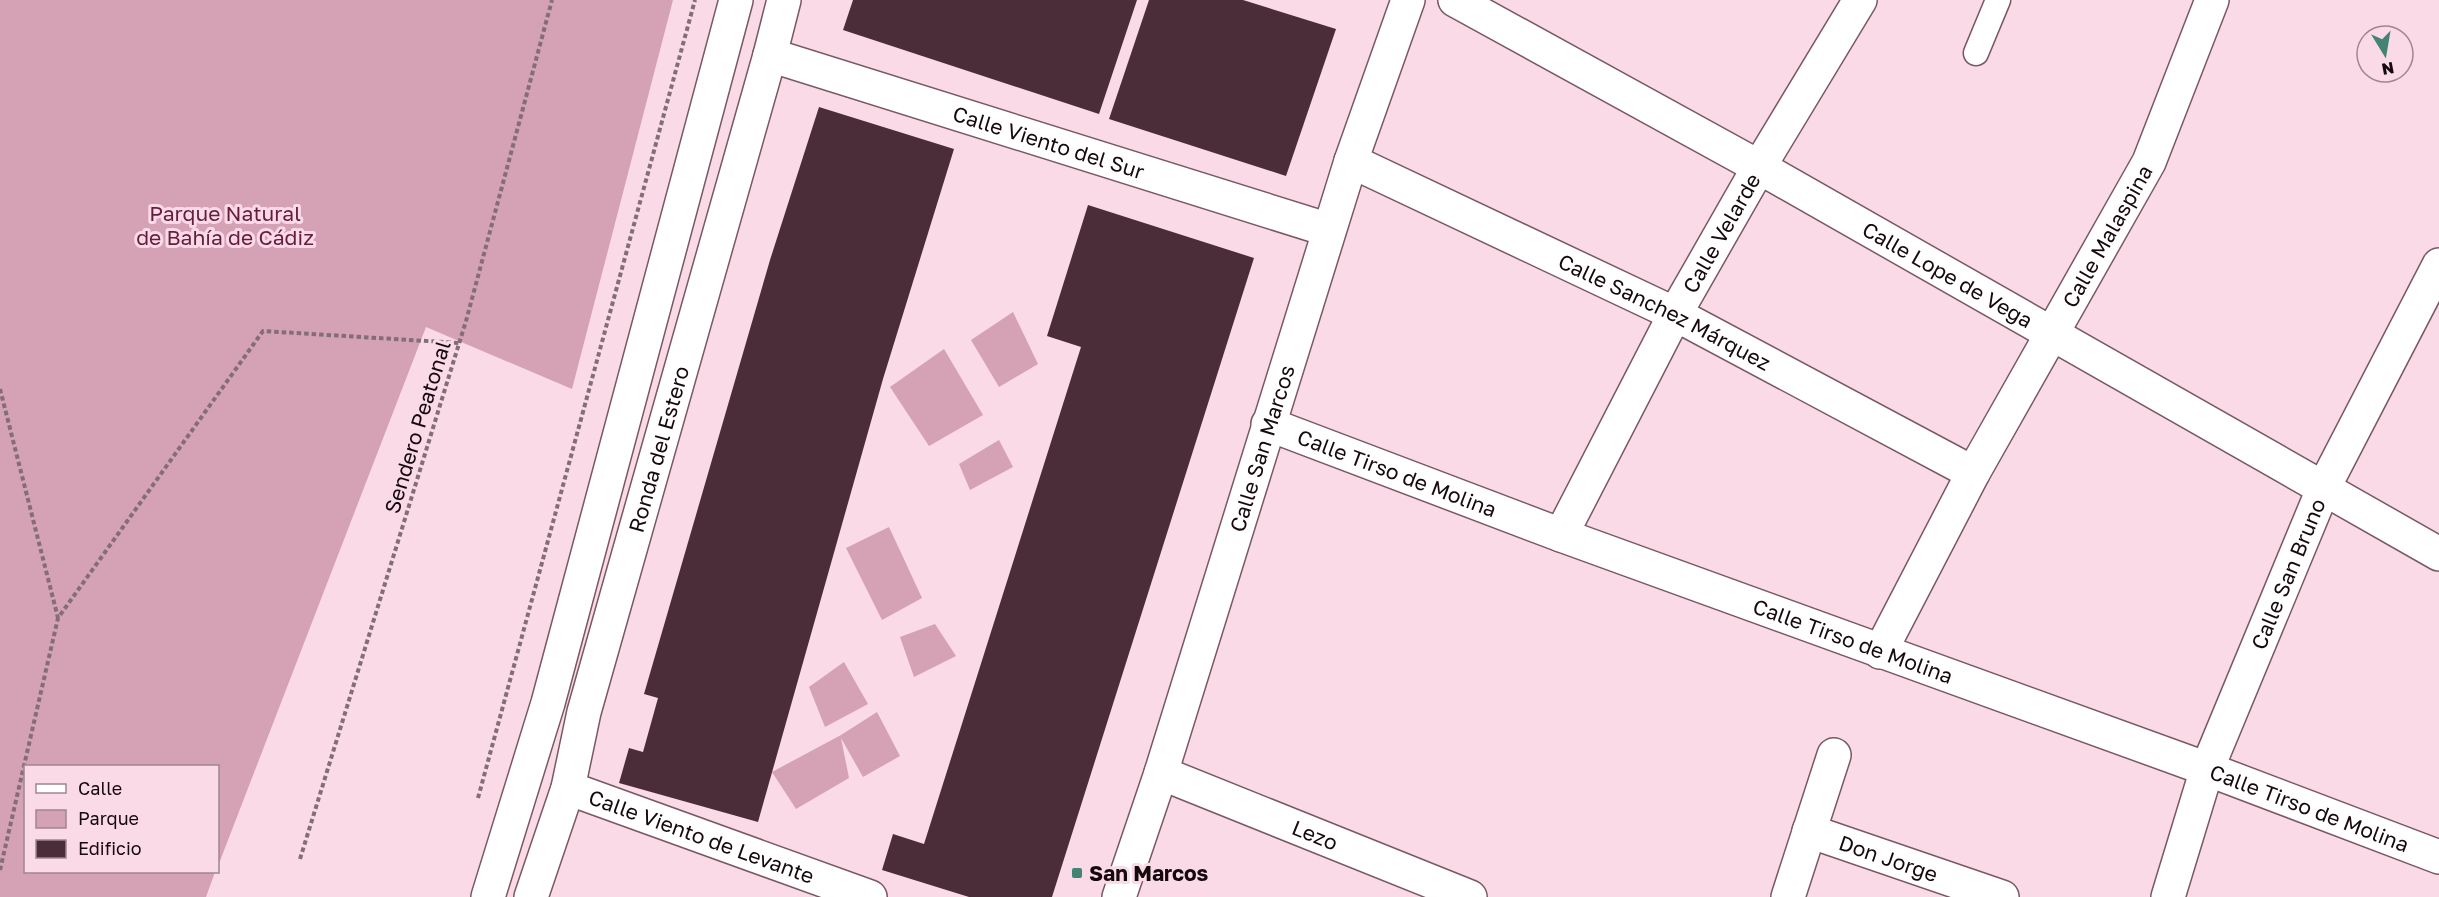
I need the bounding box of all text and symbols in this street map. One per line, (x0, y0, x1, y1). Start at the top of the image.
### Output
north arrow (2355, 24, 2415, 84)
text: N (2380, 58, 2396, 80)
street label: Calle Viento del Sur (950, 100, 1148, 184)
street label: Calle Malaspina (2056, 160, 2158, 312)
street label: Calle Velarde (1677, 169, 1766, 297)
park label: Parque Natural de Bahía de Cádiz (136, 200, 314, 250)
street label: Calle Lope de Vega (1858, 216, 2037, 333)
street label: Calle Sanchez Márquez (1554, 248, 1775, 376)
street label: Sendero Peatonal (378, 337, 456, 517)
street label: Calle San Marcos (1224, 362, 1300, 535)
street label: Ronda del Estero (623, 363, 694, 535)
street label: Calle Tirso de Molina (1294, 423, 1500, 522)
street label: Calle San Bruno (2245, 495, 2331, 653)
street label: Calle Tirso de Molina (1750, 593, 1957, 689)
street label: Calle Tirso de Molina (2206, 758, 2413, 857)
legend (24, 765, 219, 873)
text: Calle (78, 777, 122, 799)
street label: Calle Viento de Levante (585, 784, 818, 889)
text: Parque (78, 807, 139, 829)
street label: Lezo (1288, 814, 1342, 856)
street label: Don Jorge (1836, 829, 1941, 887)
text: Edificio (78, 837, 142, 859)
place label: San Marcos (1089, 860, 1209, 886)
marker: San Marcos (1070, 866, 1084, 880)

